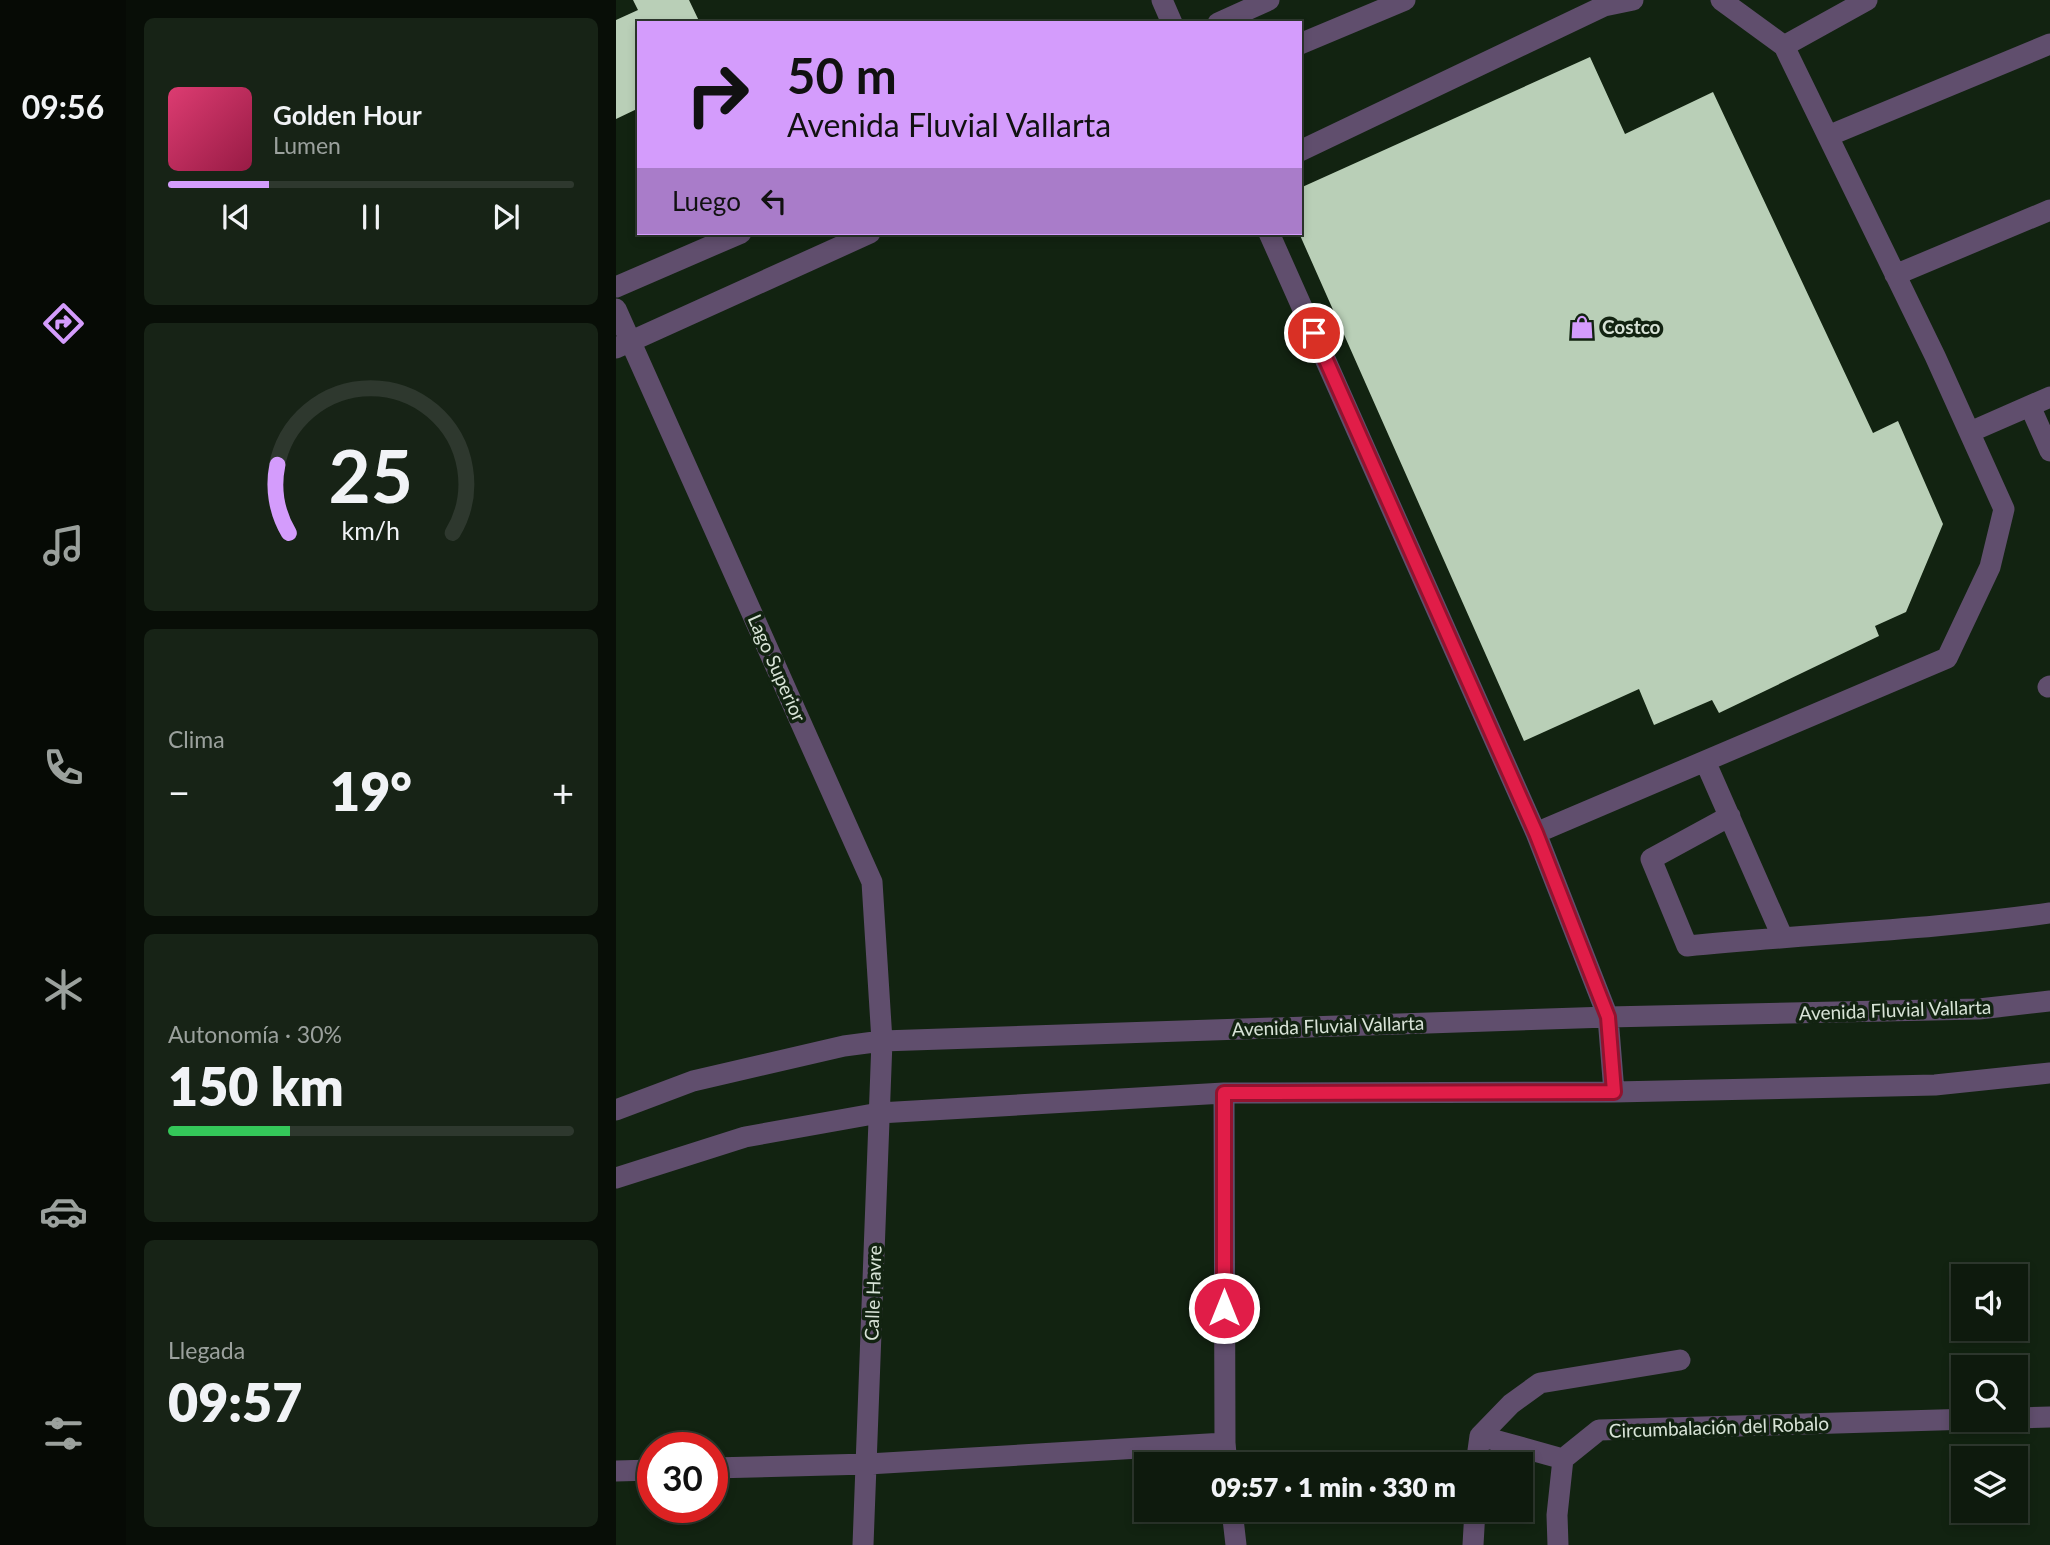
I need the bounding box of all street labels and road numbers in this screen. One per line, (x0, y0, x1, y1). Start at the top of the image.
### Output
street label: Lago Superior (744, 611, 811, 725)
street label: Avenida Fluvial Vallarta (1798, 995, 1992, 1024)
street label: Avenida Fluvial Vallarta (1231, 1011, 1425, 1040)
street label: Calle Havre (859, 1245, 886, 1341)
street label: Circumbalación del Robalo (1608, 1411, 1830, 1442)

